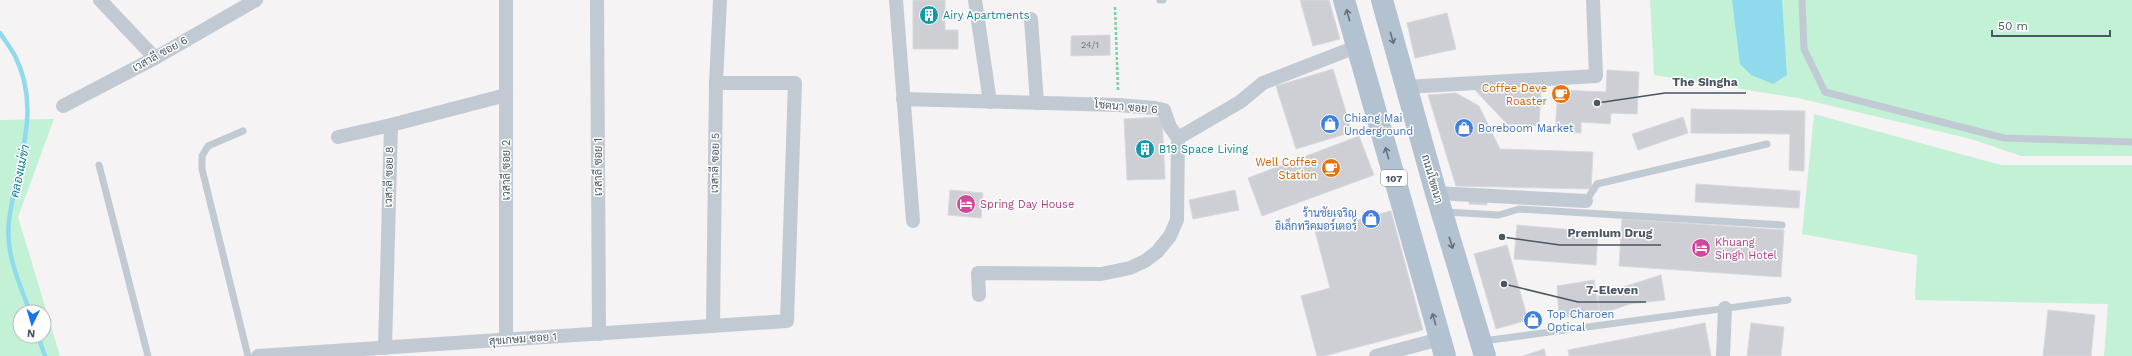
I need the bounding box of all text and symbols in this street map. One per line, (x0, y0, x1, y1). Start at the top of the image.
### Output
building icon: Airy Apartments (918, 4, 940, 26)
one-way arrow (1343, 8, 1351, 21)
place label: Airy Apartments (943, 9, 1030, 22)
scale bar (1992, 12, 2110, 38)
text: 50 m (1998, 19, 2028, 33)
one-way arrow (1389, 31, 1396, 44)
street label: เวสาลี ซอย 6 (129, 32, 190, 74)
house number: 24/1 (1081, 40, 1099, 50)
callout: The Singha (1665, 69, 1746, 93)
text: The Singha (1672, 75, 1738, 89)
place label: Coffee Deve Roaster (1482, 82, 1548, 108)
cafe icon: Coffee Deve Roaster (1550, 83, 1572, 105)
street label: โชตนา ซอย 6 (1093, 96, 1159, 116)
place label: Chiang Mai Underground (1344, 112, 1413, 138)
shop icon: Chiang Mai Underground (1319, 113, 1341, 135)
shop icon: Boreboom Market (1453, 117, 1475, 139)
place label: Boreboom Market (1478, 122, 1574, 135)
street label: เวสาลี ซอย 5 (706, 133, 722, 193)
street label: เวสาลี ซอย 1 (590, 138, 605, 196)
building icon: B19 Space Living (1134, 138, 1156, 160)
street label: เวสาลี ซอย 2 (498, 140, 513, 200)
water label: คลองแม่ข่า (8, 143, 32, 199)
place label: B19 Space Living (1159, 143, 1248, 156)
street label: เวสาลี ซอย 8 (380, 146, 396, 208)
one-way arrow (1383, 147, 1390, 160)
street label: ถนนโชตนา (1419, 152, 1447, 205)
place label: Well Coffee Station (1255, 156, 1317, 182)
cafe icon: Well Coffee Station (1320, 157, 1342, 179)
road number: 107 (1381, 170, 1407, 186)
hotel icon: Spring Day House (955, 193, 977, 215)
place label: Spring Day House (980, 198, 1074, 211)
place label: ร้านชัยเจริญ อิเล็กทริคมอร์เตอร์ (1275, 206, 1357, 233)
shop icon: ร้านชัยเจริญ อิเล็กทริคมอร์เตอร์ (1360, 208, 1382, 230)
callout: Premium Drug (1560, 221, 1661, 245)
text: Premium Drug (1568, 226, 1653, 240)
place label: Khuang Singh Hotel (1715, 236, 1778, 262)
one-way arrow (1448, 237, 1455, 250)
hotel icon: Khuang Singh Hotel (1690, 237, 1712, 259)
callout: 7-Eleven (1578, 278, 1646, 302)
text: 7-Eleven (1586, 283, 1638, 297)
north arrow (12, 304, 52, 344)
place label: Top Charoen Optical (1547, 308, 1614, 334)
shop icon: Top Charoen Optical (1522, 309, 1544, 331)
one-way arrow (1430, 312, 1437, 325)
text: N (27, 327, 36, 340)
street label: สุขเกษม ซอย 1 (489, 330, 557, 350)

